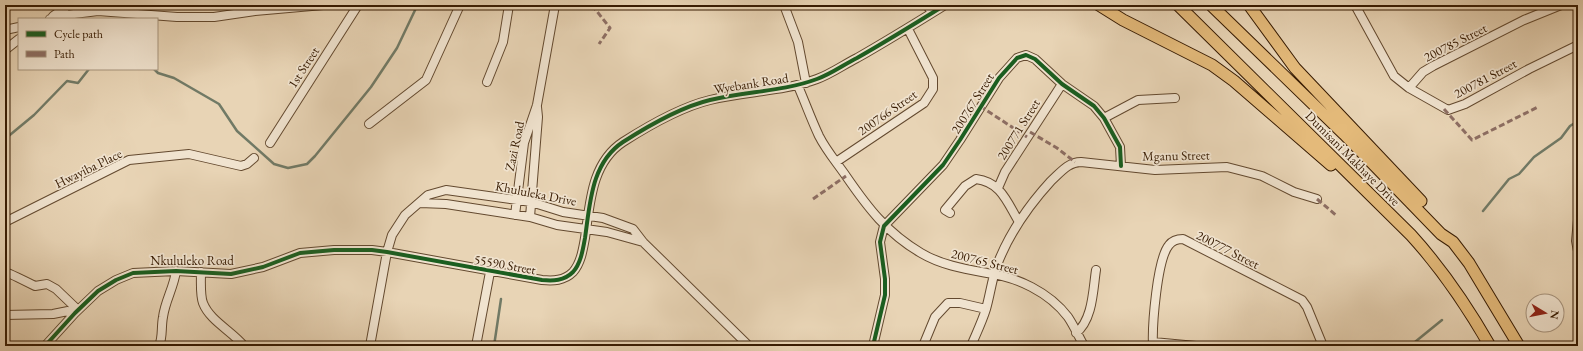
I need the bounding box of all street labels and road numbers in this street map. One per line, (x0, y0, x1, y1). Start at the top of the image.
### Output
street label: 200785 Street (1421, 19, 1490, 66)
street label: 1st Street (284, 43, 323, 91)
street label: 200781 Street (1451, 55, 1520, 102)
street label: Wyebank Road (712, 69, 790, 98)
street label: 200767 Street (947, 70, 998, 137)
street label: 200766 Street (854, 86, 920, 139)
street label: 200771 Street (993, 96, 1044, 163)
street label: Dumisani Makhaye Drive (1302, 107, 1404, 209)
street label: Zazi Road (501, 119, 528, 173)
street label: Hwayiba Place (52, 145, 125, 192)
street label: Mganu Street (1142, 146, 1210, 165)
street label: Khululeka Drive (494, 177, 578, 210)
street label: 200777 Street (1193, 226, 1262, 273)
street label: 200765 Street (950, 245, 1020, 278)
street label: 55590 Street (473, 251, 537, 278)
street label: Nkululeko Road (150, 252, 234, 269)

